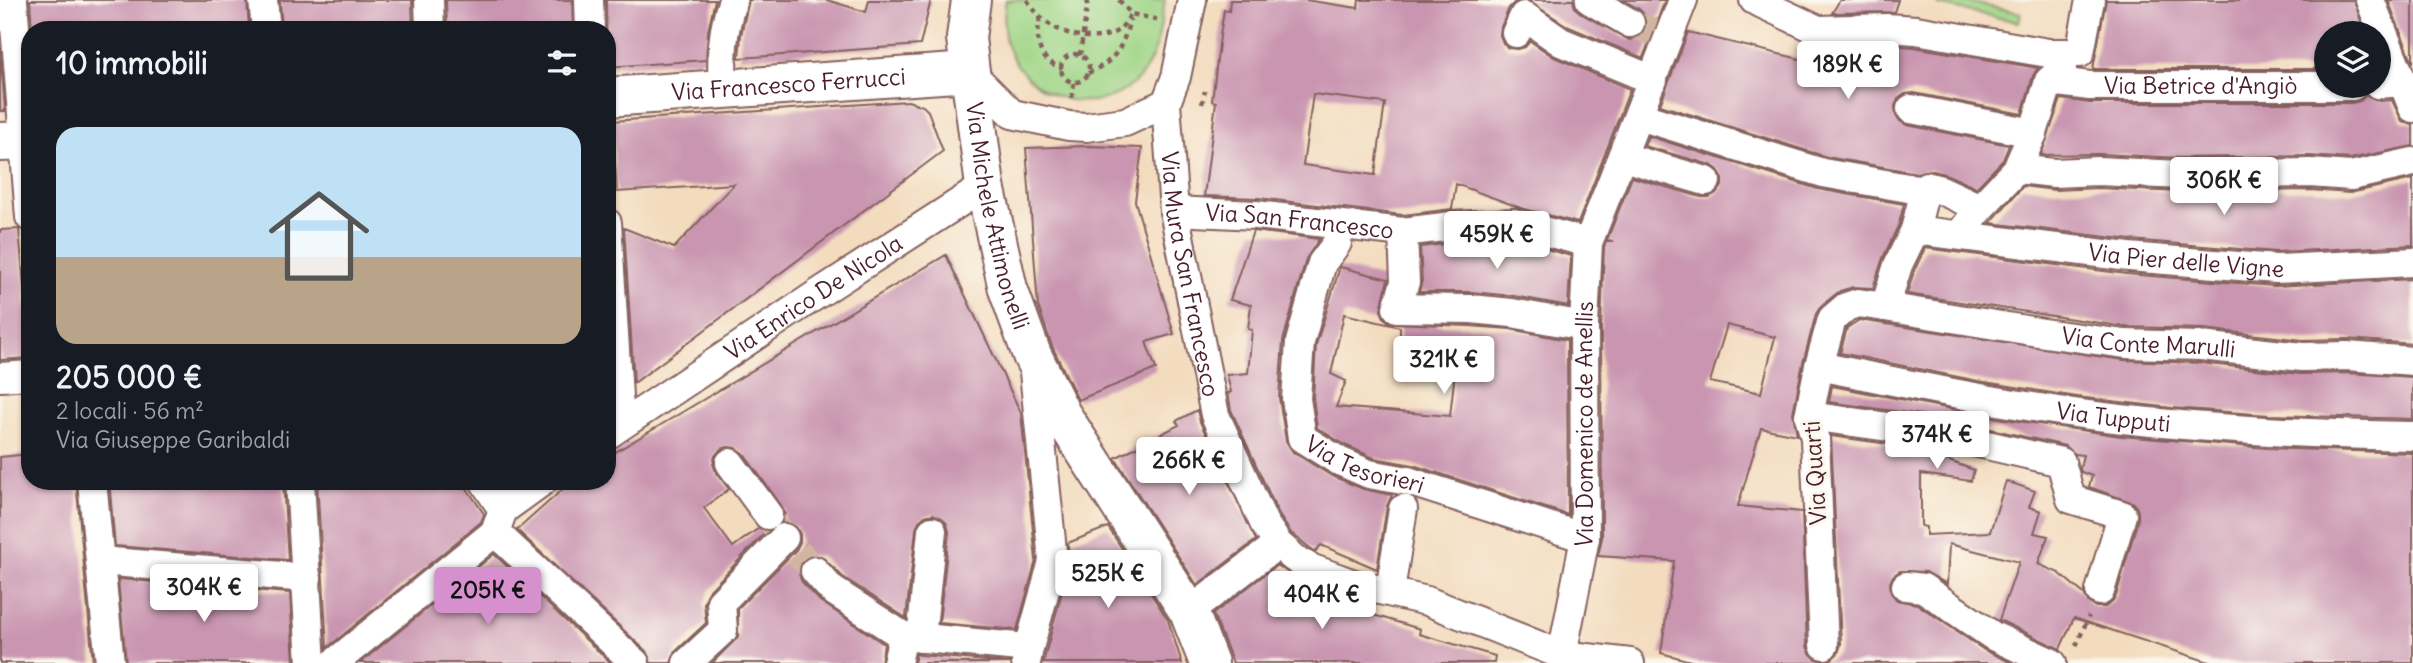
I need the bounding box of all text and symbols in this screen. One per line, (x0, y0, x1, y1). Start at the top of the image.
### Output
map controls (2314, 21, 2391, 98)
button: layers (2314, 21, 2391, 98)
pin: 189K € (1791, 42, 1905, 101)
text: 10 immobili (56, 44, 208, 82)
icon: filters (543, 44, 581, 82)
text: 189K € (1813, 49, 1883, 78)
street label: Via Francesco Ferrucci (671, 61, 907, 107)
street label: Via Betrice d'Angiò (2104, 71, 2297, 100)
street label: Via Michele Attimonelli (960, 100, 1036, 333)
street label: Via Mura San Francesco (1156, 150, 1226, 399)
pin: 306K € (2167, 158, 2281, 217)
text: 306K € (2186, 165, 2262, 194)
icon: home (256, 173, 382, 299)
street label: Via San Francesco (1205, 198, 1395, 245)
pin: 459K € (1440, 212, 1554, 271)
text: 459K € (1460, 219, 1534, 248)
street label: Via Enrico De Nicola (719, 228, 908, 366)
street label: Via Pier delle Vigne (2087, 237, 2285, 283)
street label: Via Domenico de Anellis (1568, 300, 1600, 550)
street label: Via Conte Marulli (2060, 321, 2237, 364)
pin: 321K € (1387, 336, 1501, 396)
text: 321K € (1409, 344, 1479, 373)
text: 205 000 € (56, 358, 202, 396)
text: 2 locali · 56 m² (56, 396, 204, 425)
street label: Via Tupputi (2054, 396, 2172, 438)
pin: 374K € (1880, 412, 1994, 471)
text: 374K € (1901, 419, 1973, 448)
street label: Via Quarti (1796, 420, 1833, 526)
text: Via Giuseppe Garibaldi (56, 425, 290, 454)
street label: Via Tesorieri (1300, 429, 1428, 499)
pin: 266K € (1132, 438, 1246, 497)
text: 266K € (1152, 445, 1226, 474)
pin: 525K € (1051, 550, 1165, 610)
text: 525K € (1071, 558, 1145, 587)
pin: 304K € (147, 564, 261, 624)
pin: 205K € (431, 568, 545, 627)
text: 304K € (166, 572, 242, 601)
pin: 404K € (1265, 572, 1379, 631)
text: 205K € (450, 575, 526, 604)
text: 404K € (1284, 579, 1360, 608)

